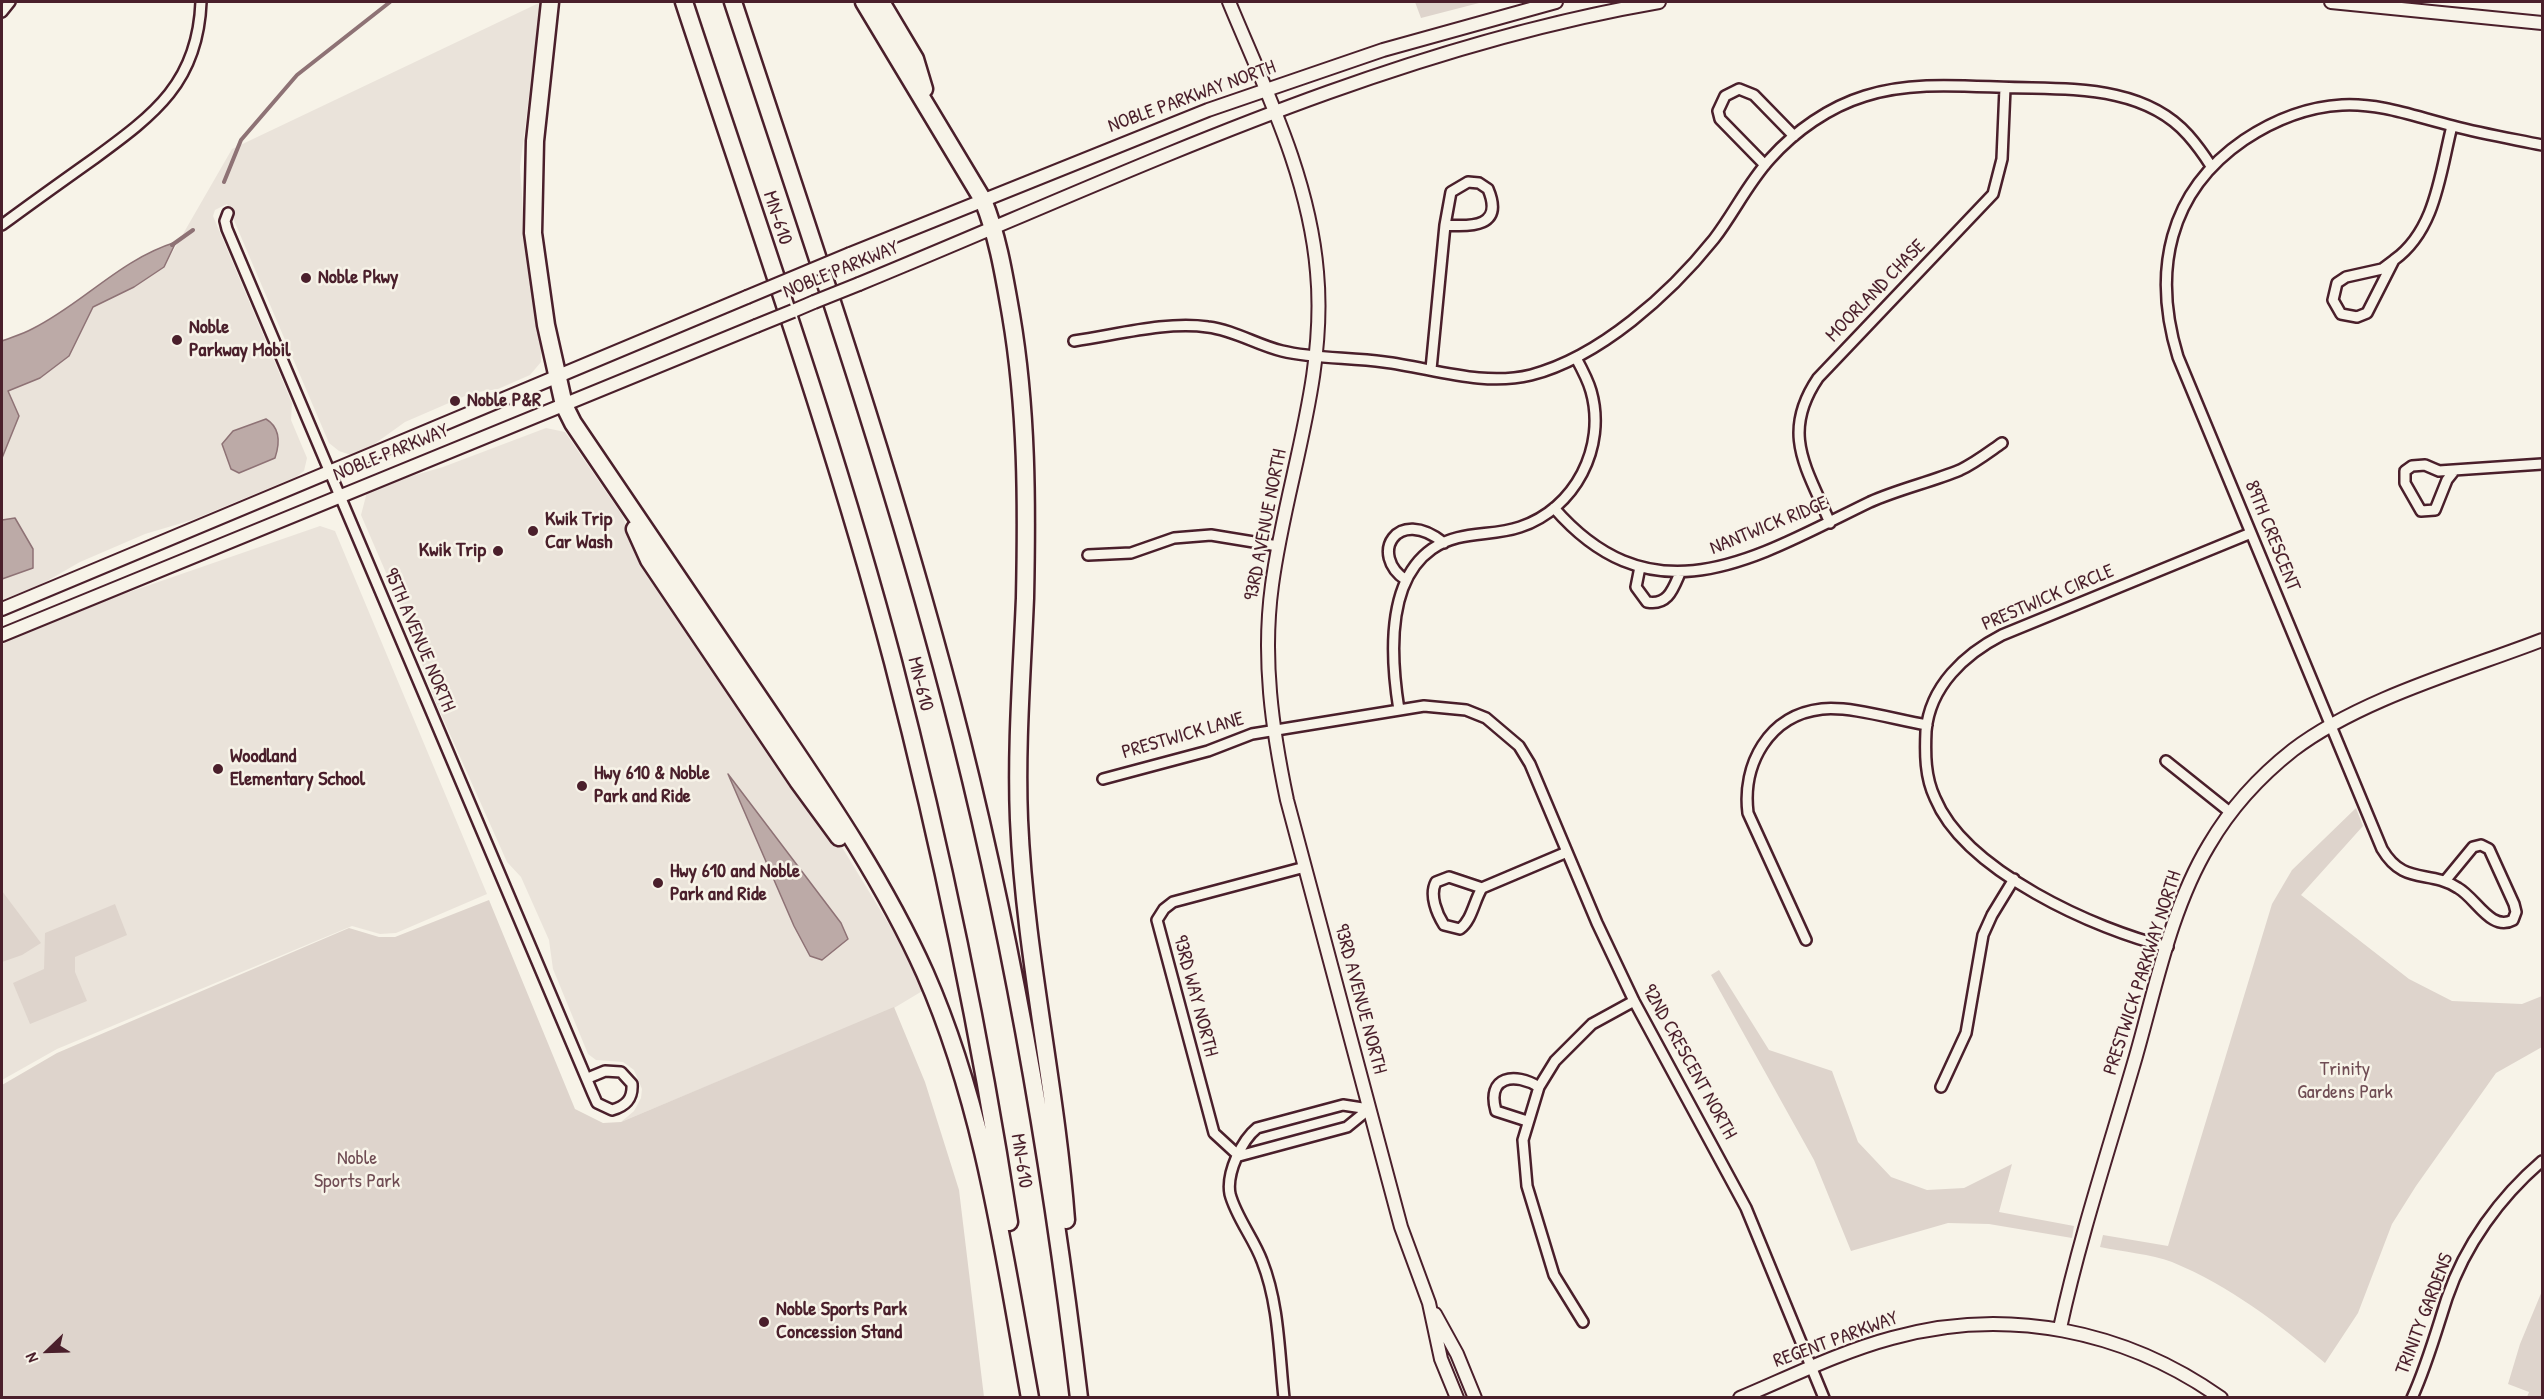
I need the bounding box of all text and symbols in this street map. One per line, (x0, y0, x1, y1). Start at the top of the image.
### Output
street label: NOBLE PARKWAY NORTH (1105, 55, 1279, 139)
street label: MN-610 (757, 188, 797, 248)
street label: MOORLAND CHASE (1821, 235, 1931, 347)
street label: NOBLE PARKWAY (780, 236, 902, 304)
place label: Noble Pkwy (318, 266, 398, 290)
marker: Noble Pkwy (299, 271, 313, 285)
place label: Noble Parkway Mobil (189, 316, 291, 363)
marker: Noble Parkway Mobil (170, 333, 184, 347)
place label: Noble P&R (467, 389, 541, 413)
marker: Noble P&R (448, 394, 462, 408)
street label: NOBLE PARKWAY (330, 419, 452, 487)
street label: 93RD AVENUE NORTH (1240, 447, 1292, 603)
street label: 89TH CRESCENT (2239, 477, 2305, 595)
street label: NANTWICK RIDGE (1706, 491, 1832, 561)
place label: Kwik Trip Car Wash (545, 508, 612, 555)
marker: Kwik Trip Car Wash (526, 524, 540, 538)
place label: Kwik Trip (419, 539, 486, 563)
marker: Kwik Trip (491, 544, 505, 558)
street label: PRESTWICK CIRCLE (1978, 559, 2118, 637)
street label: 95TH AVENUE NORTH (378, 565, 460, 715)
street label: MN-610 (902, 655, 938, 713)
street label: PRESTWICK LANE (1119, 707, 1247, 765)
place label: Woodland Elementary School (230, 745, 365, 792)
marker: Woodland Elementary School (211, 762, 225, 776)
place label: Hwy 610 & Noble Park and Ride (594, 762, 710, 809)
marker: Hwy 610 & Noble Park and Ride (575, 779, 589, 793)
place label: Hwy 610 and Noble Park and Ride (670, 860, 800, 907)
street label: PRESTWICK PARKWAY NORTH (2099, 868, 2187, 1078)
marker: Hwy 610 and Noble Park and Ride (651, 876, 665, 890)
street label: 93RD AVENUE NORTH (1328, 922, 1392, 1076)
street label: 93RD WAY NORTH (1167, 933, 1223, 1059)
street label: 92ND CRESCENT NORTH (1636, 980, 1742, 1144)
park label: Trinity Gardens Park (2297, 1058, 2393, 1105)
street label: MN-610 (1005, 1132, 1037, 1190)
park label: Noble Sports Park (314, 1147, 400, 1194)
street label: TRINITY GARDENS (2391, 1250, 2459, 1378)
place label: Noble Sports Park Concession Stand (776, 1298, 907, 1345)
street label: REGENT PARKWAY (1770, 1306, 1902, 1374)
marker: Noble Sports Park Concession Stand (757, 1315, 771, 1329)
north arrow (18, 1321, 78, 1381)
text: N (20, 1350, 43, 1366)

